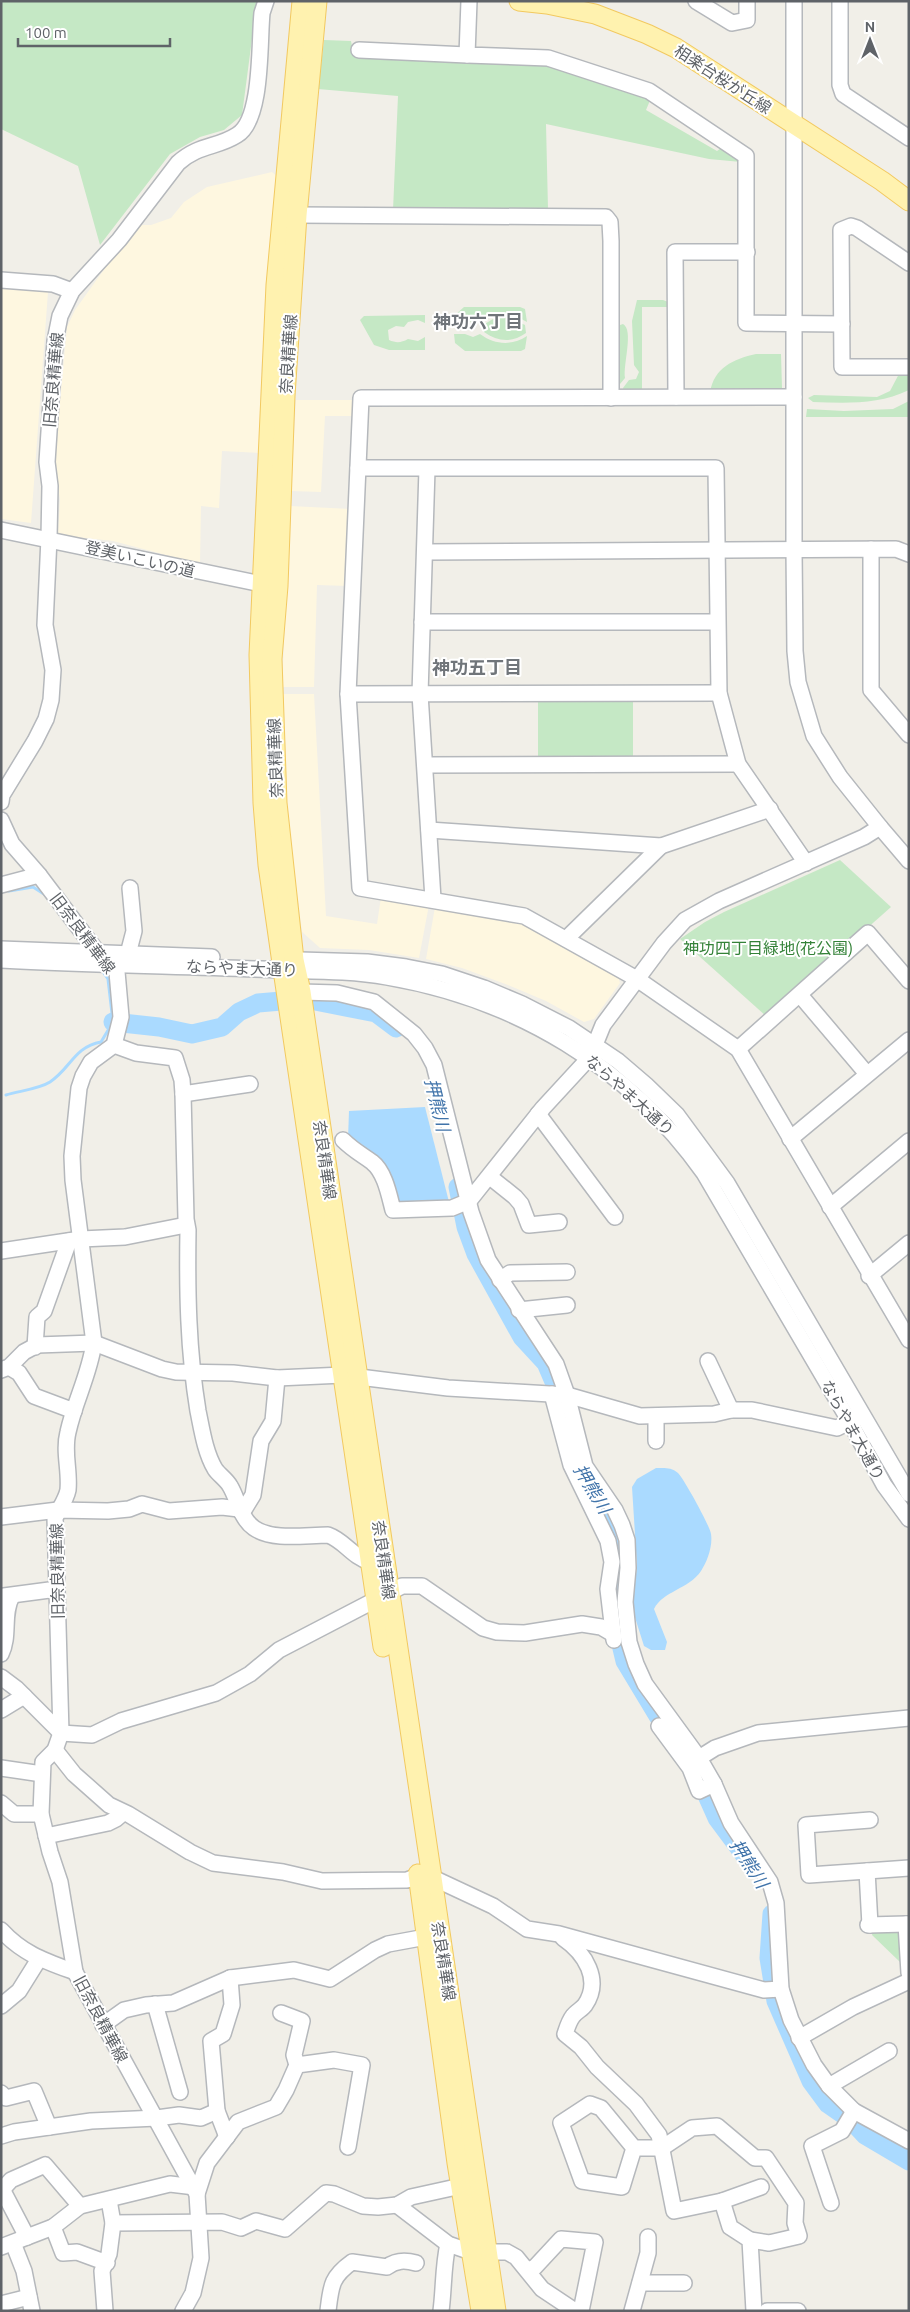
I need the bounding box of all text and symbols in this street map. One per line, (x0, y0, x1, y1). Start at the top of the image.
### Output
scale bar (18, 15, 170, 47)
north arrow (845, 15, 895, 65)
text: N (865, 19, 875, 35)
text: 100 m (25, 24, 67, 41)
street label: 相楽台桜が丘線 (671, 41, 775, 117)
district label: 神功六丁目 (433, 311, 523, 331)
street label: 奈良精華線 (276, 313, 300, 395)
street label: 旧奈良精華線 (40, 331, 66, 429)
street label: 登美いこいの道 (83, 538, 197, 580)
district label: 神功五丁目 (432, 657, 522, 677)
street label: 奈良精華線 (265, 718, 285, 798)
street label: 旧奈良精華線 (47, 889, 119, 977)
park label: 神功四丁目緑地(花公園) (683, 939, 853, 958)
street label: ならやま大通り (186, 957, 298, 979)
street label: ならやま大通り (582, 1051, 678, 1139)
water label: 押熊川 (422, 1076, 455, 1135)
street label: 奈良精華線 (311, 1119, 339, 1201)
street label: ならやま大通り (818, 1377, 888, 1483)
water label: 押熊川 (570, 1460, 616, 1518)
street label: 奈良精華線 (370, 1519, 398, 1601)
street label: 旧奈良精華線 (47, 1523, 67, 1619)
water label: 押熊川 (727, 1835, 774, 1893)
street label: 奈良精華線 (429, 1920, 459, 2002)
street label: 旧奈良精華線 (71, 1972, 131, 2066)

